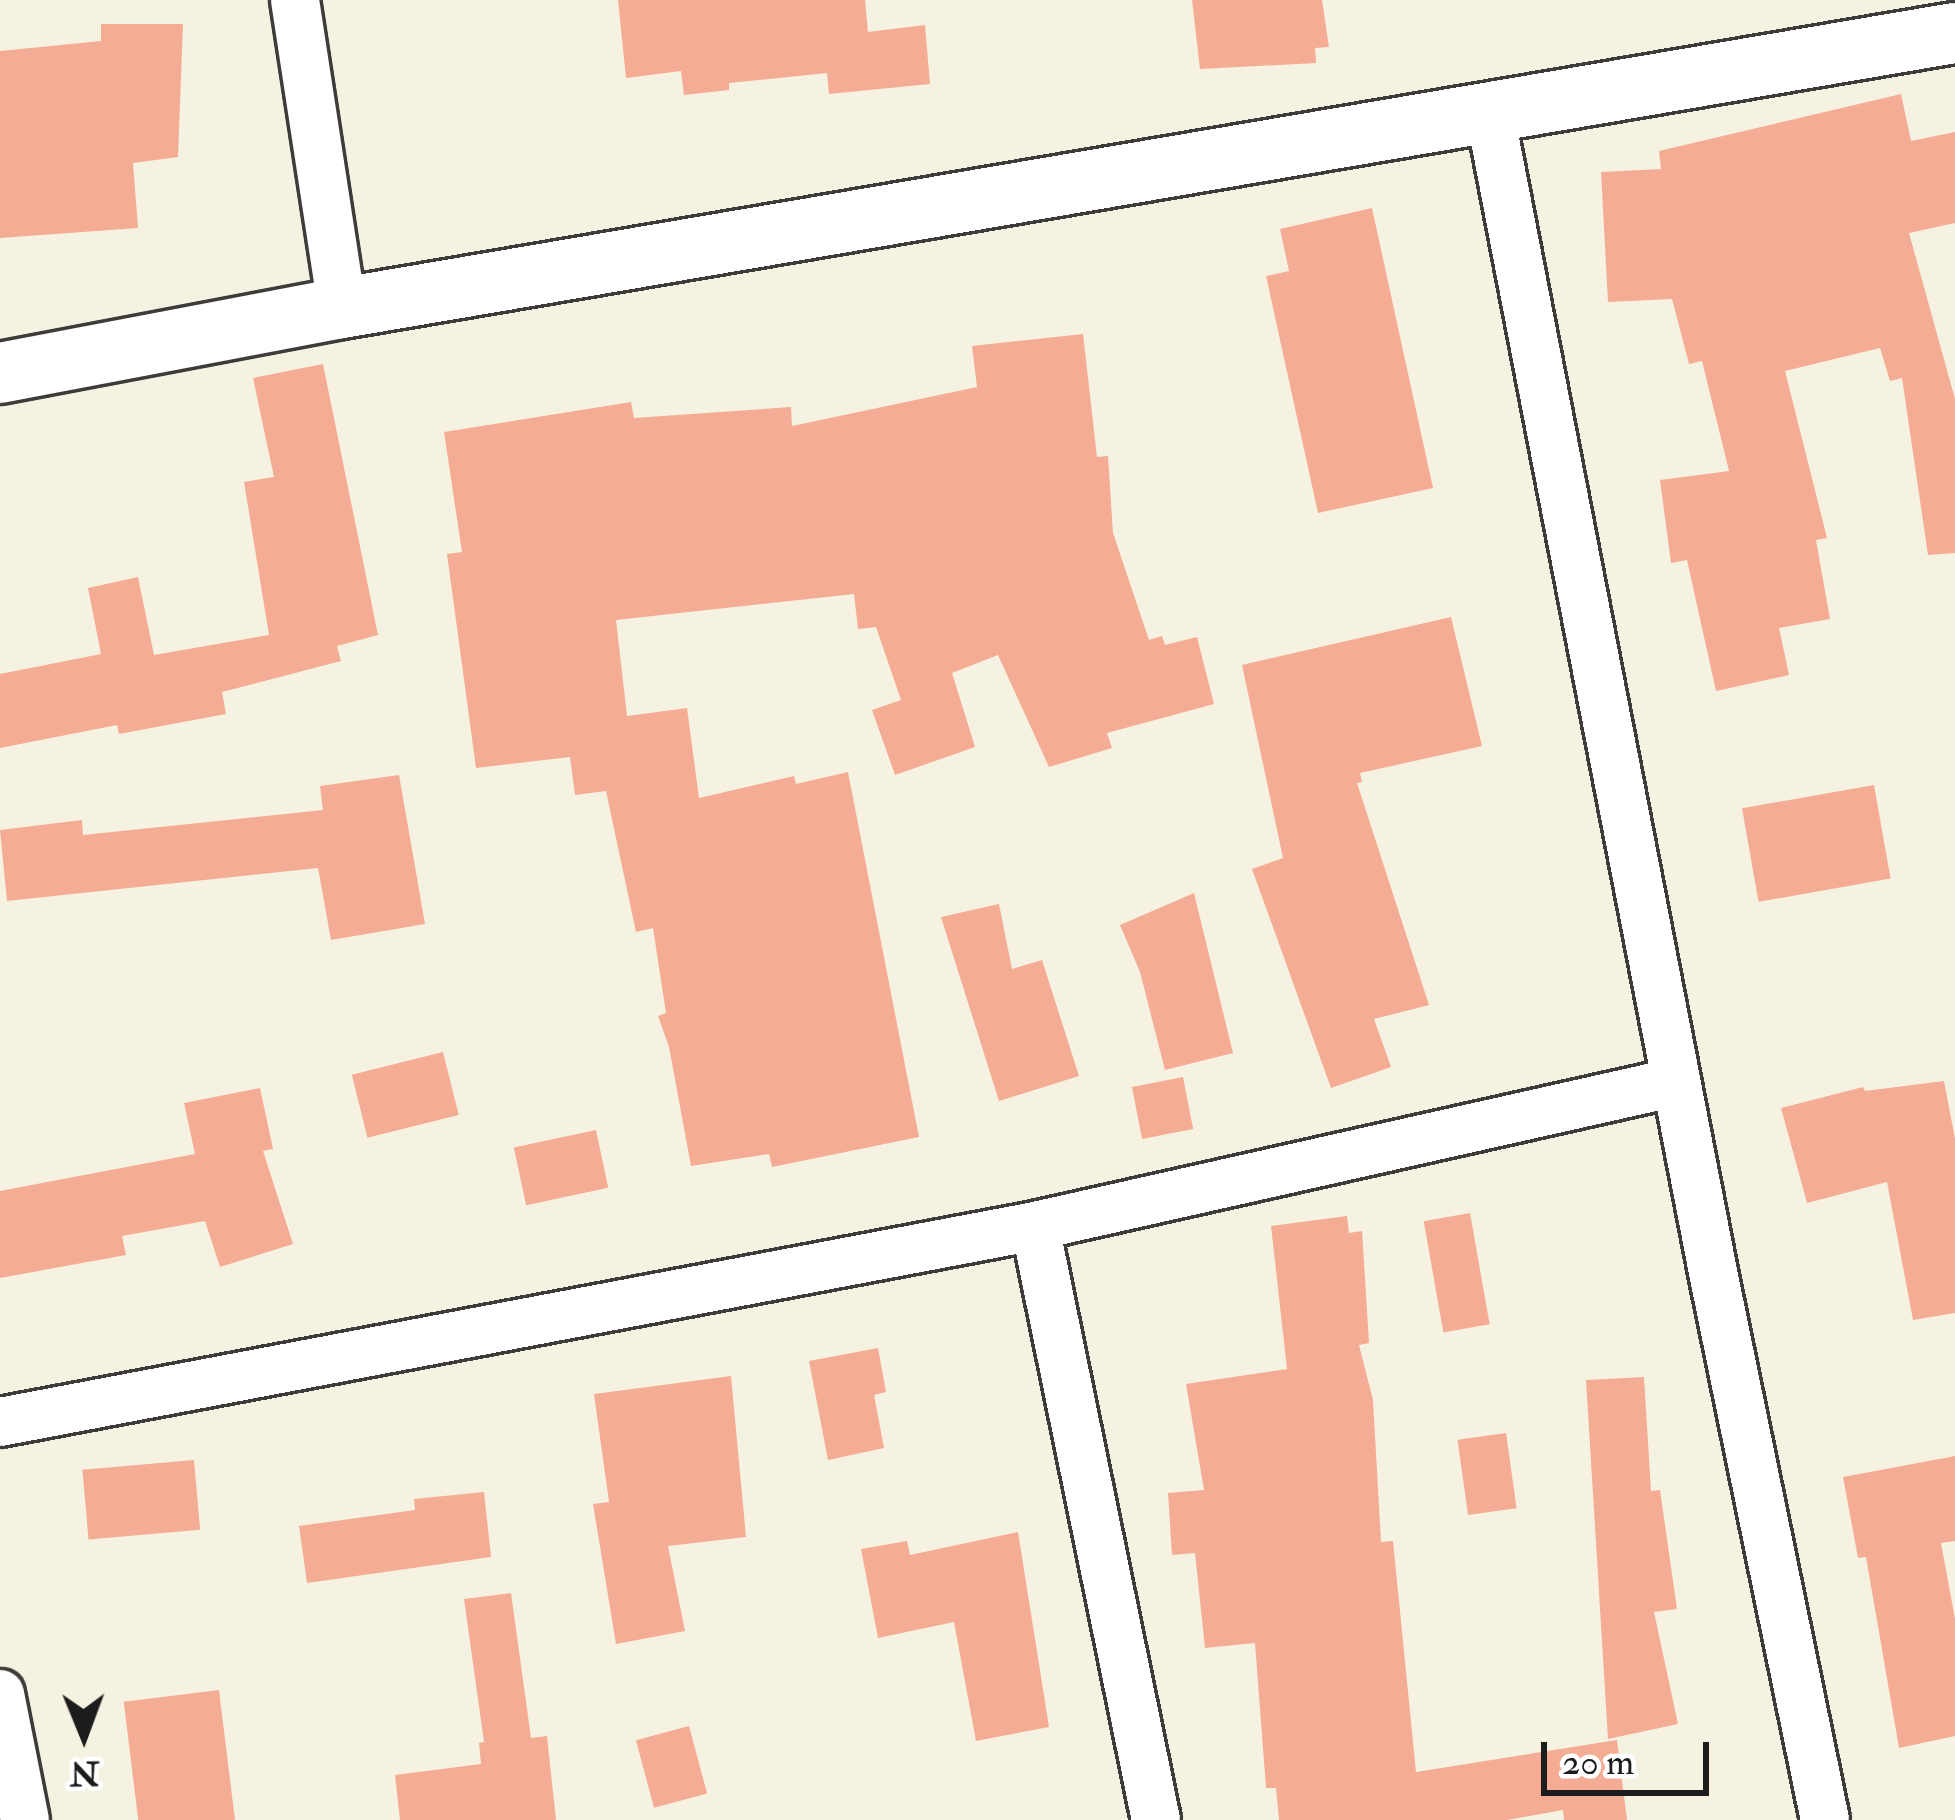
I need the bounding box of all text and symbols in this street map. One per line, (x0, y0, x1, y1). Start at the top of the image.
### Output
north arrow (24, 1676, 144, 1796)
scale bar (1547, 1718, 1715, 1792)
text: 20 m (1562, 1740, 1634, 1785)
text: N (70, 1752, 100, 1793)

